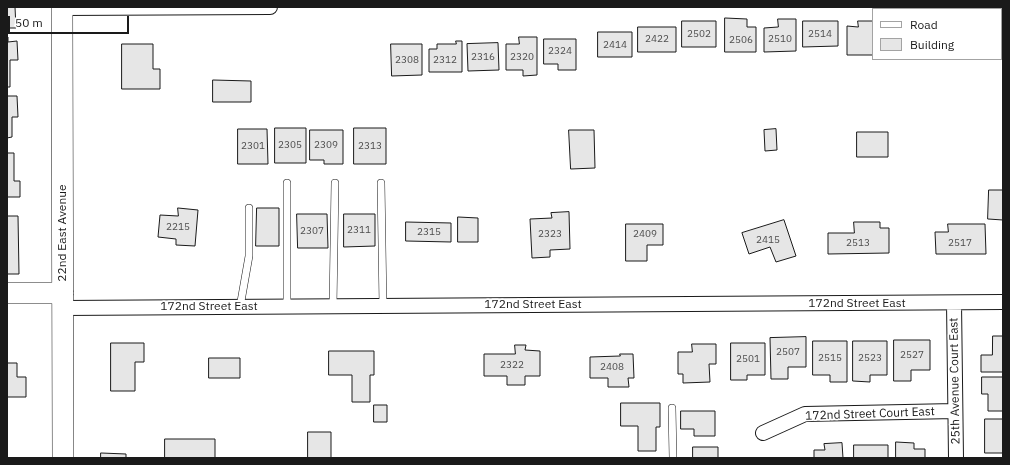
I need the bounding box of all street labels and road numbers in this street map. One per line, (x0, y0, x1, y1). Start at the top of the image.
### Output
street label: 22nd East Avenue (56, 184, 70, 282)
street label: 172nd Street East (808, 297, 906, 311)
street label: 172nd Street East (484, 298, 582, 312)
street label: 172nd Street East (160, 300, 258, 314)
street label: 25th Avenue Court East (947, 317, 963, 445)
street label: 172nd Street Court East (805, 405, 935, 423)

